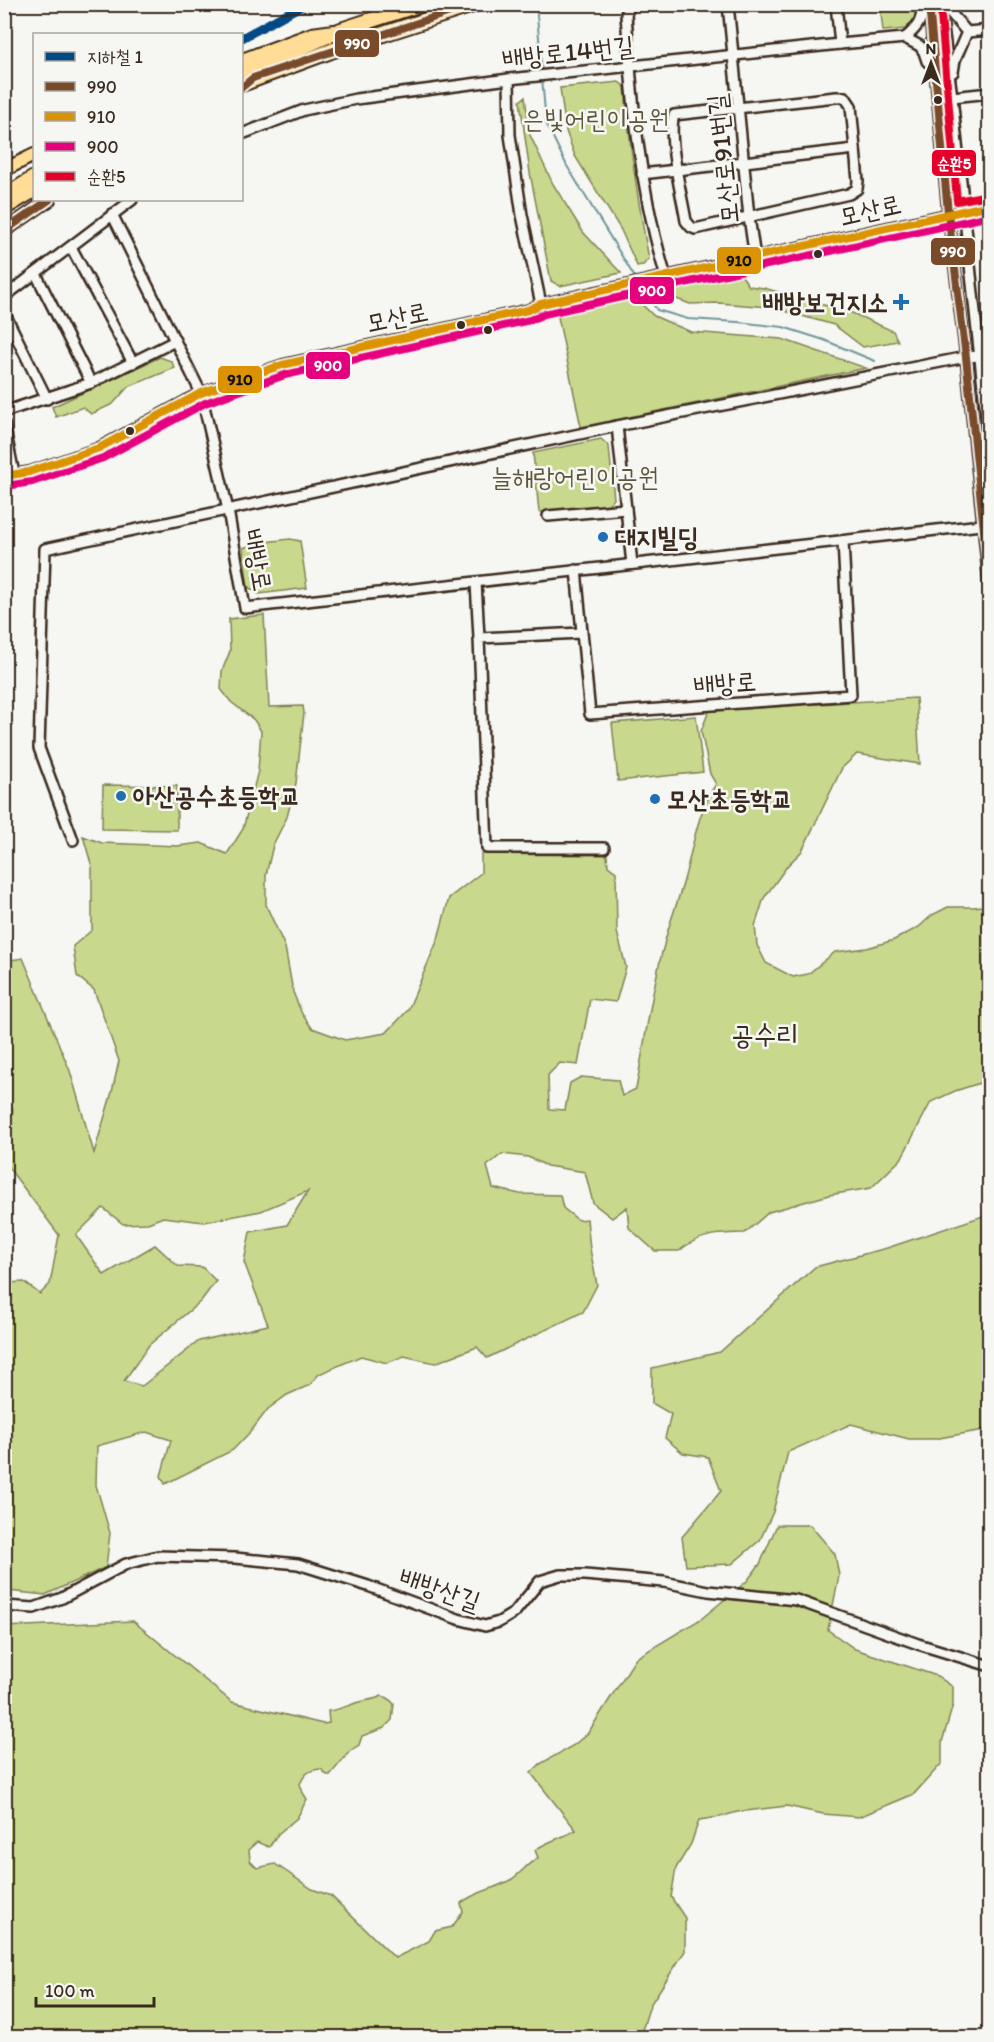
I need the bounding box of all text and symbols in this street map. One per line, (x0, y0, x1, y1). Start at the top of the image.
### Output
line badge: 990 (334, 29, 380, 58)
street label: 배방로14번길 (501, 29, 636, 75)
legend (33, 33, 243, 201)
north arrow (901, 33, 961, 93)
text: 990 (344, 34, 370, 53)
text: N (926, 39, 936, 58)
text: 지하철 1 (87, 46, 143, 68)
text: 990 (87, 76, 117, 98)
street label: 모산로91번길 (700, 92, 746, 225)
unlabelled marker (932, 94, 944, 106)
park label: 은빛어린이공원 (523, 103, 669, 135)
text: 910 (87, 106, 116, 128)
text: 900 (87, 136, 119, 158)
line badge: 순환5 (931, 149, 977, 177)
text: 순환5 (937, 154, 972, 173)
text: 순환5 (87, 166, 125, 188)
street label: 모산로 (836, 187, 904, 233)
line badge: 990 (930, 237, 976, 266)
text: 990 (940, 242, 966, 261)
line badge: 910 (716, 246, 762, 275)
unlabelled marker (812, 248, 824, 260)
text: 910 (726, 251, 752, 270)
line badge: 900 (629, 276, 675, 305)
text: 900 (638, 281, 666, 300)
place label: 배방보건지소 (762, 286, 888, 318)
marker: 배방보건지소 (892, 293, 910, 311)
street label: 모산로 (363, 295, 431, 339)
unlabelled marker (455, 319, 467, 331)
unlabelled marker (482, 324, 494, 336)
line badge: 900 (305, 351, 351, 380)
text: 900 (314, 356, 342, 375)
line badge: 910 (217, 365, 263, 394)
text: 910 (227, 370, 253, 389)
unlabelled marker (124, 425, 136, 437)
park label: 늘해랑어린이공원 (491, 461, 659, 493)
place label: 대지빌딩 (615, 521, 699, 553)
street label: 배방로 (237, 526, 279, 594)
marker: 대지빌딩 (596, 530, 610, 544)
street label: 배방로 (693, 665, 757, 701)
place label: 아산공수초등학교 (133, 780, 300, 812)
place label: 모산초등학교 (667, 783, 793, 815)
marker: 아산공수초등학교 (114, 789, 128, 803)
marker: 모산초등학교 (648, 792, 662, 806)
district label: 공수리 (731, 1017, 799, 1051)
street label: 배방산길 (395, 1560, 485, 1618)
scale bar (36, 1970, 154, 2008)
text: 100 m (45, 1980, 95, 2002)

